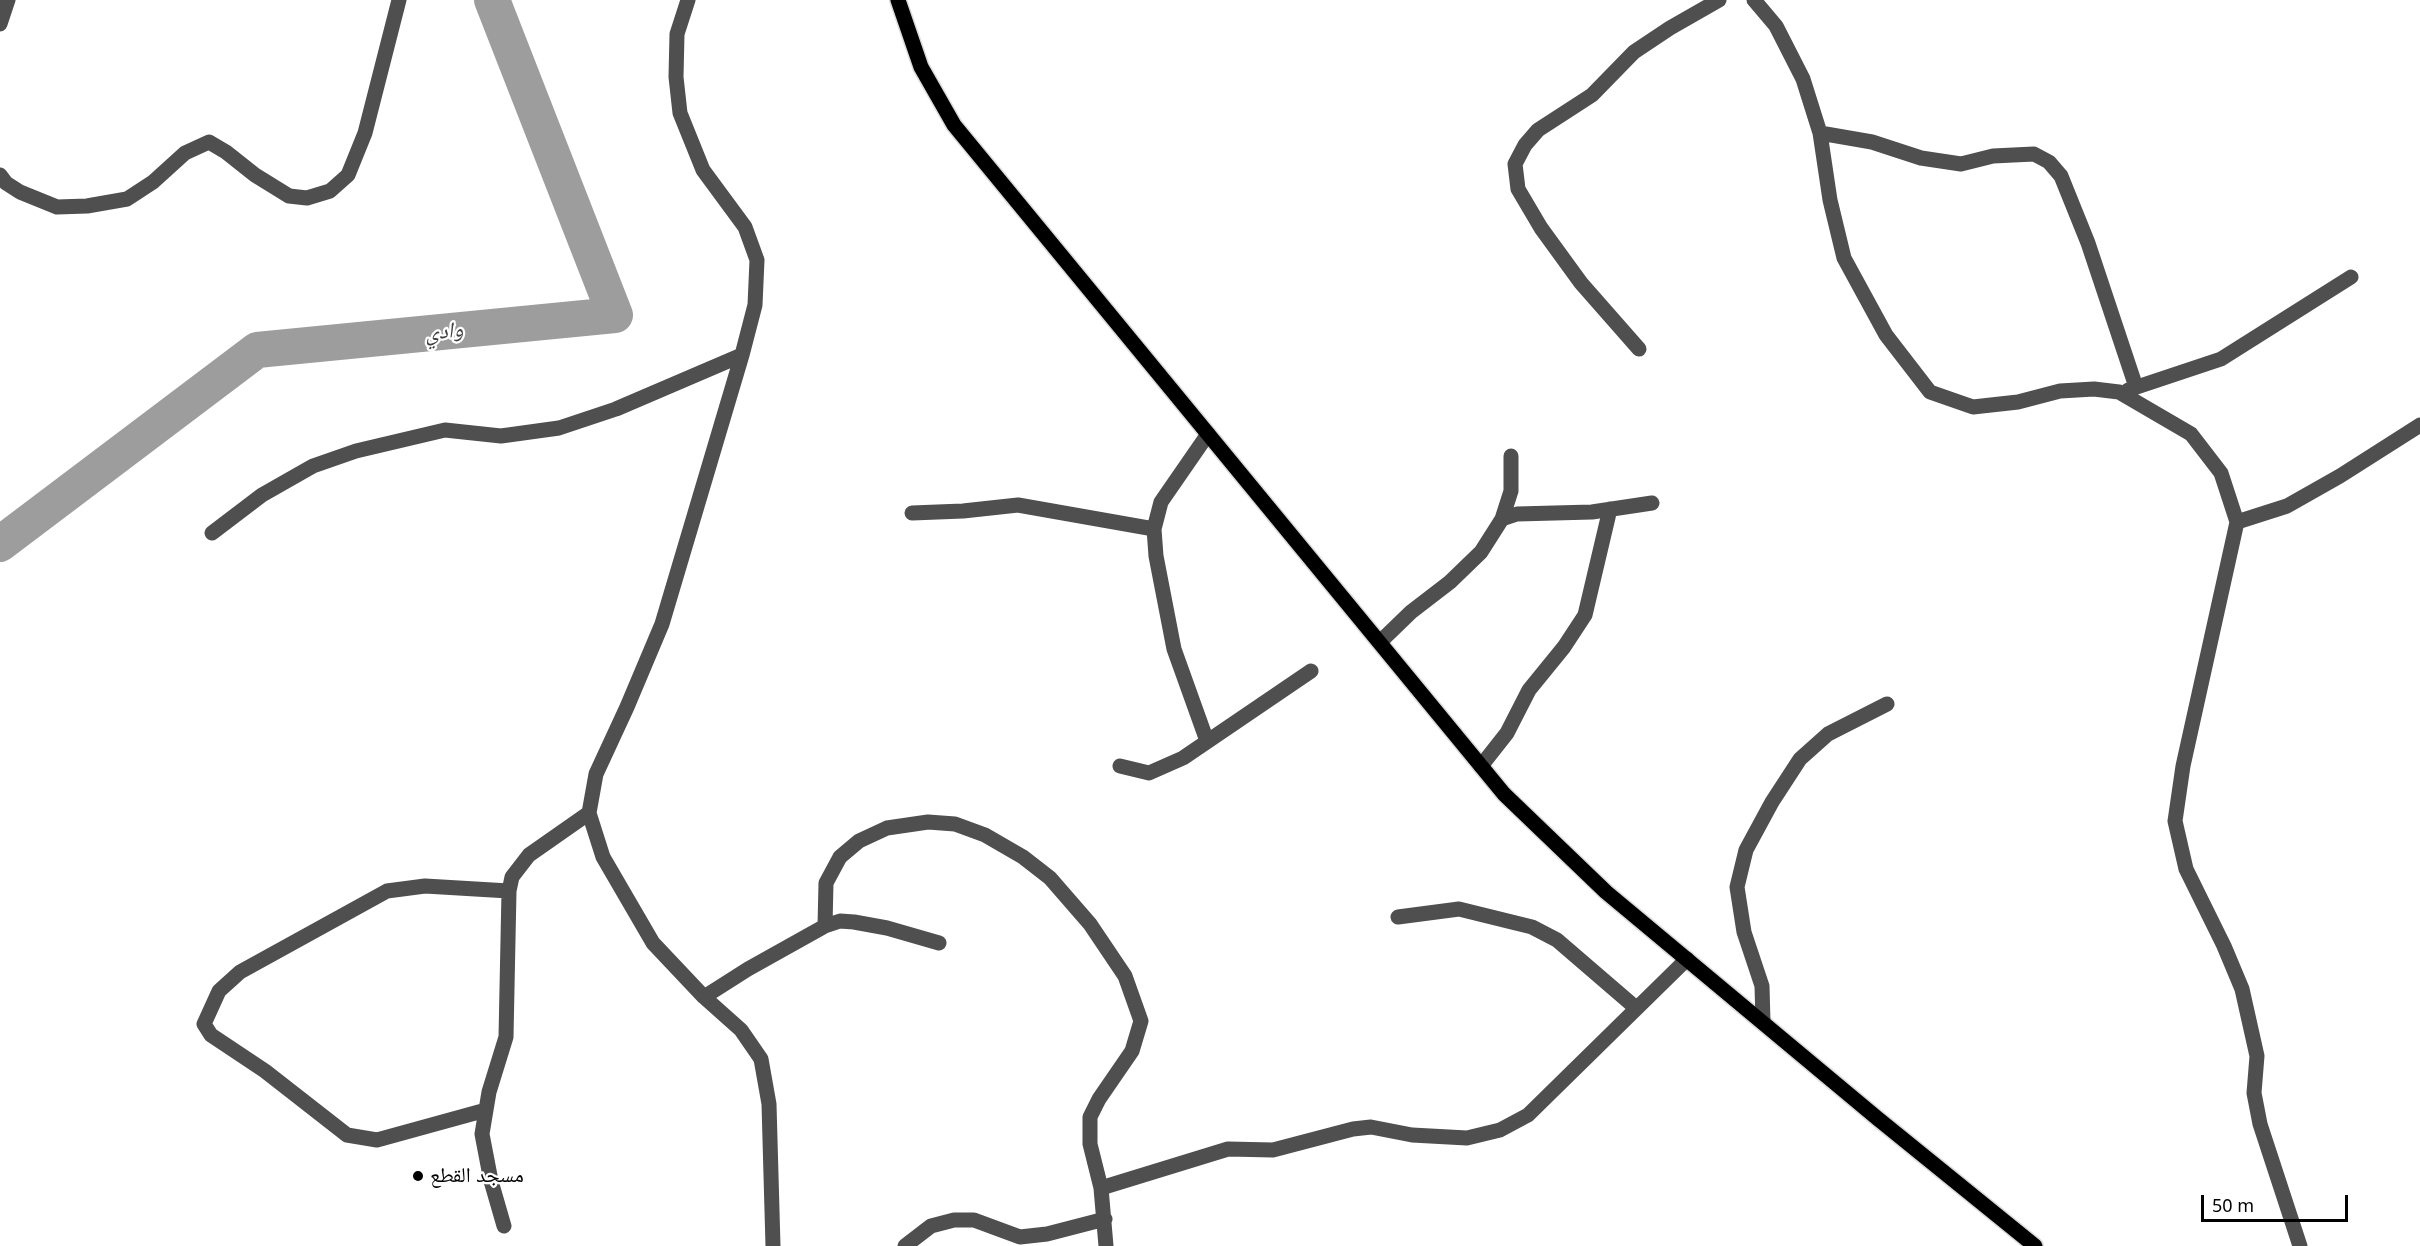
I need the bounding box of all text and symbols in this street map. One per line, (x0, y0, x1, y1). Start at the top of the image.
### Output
water label: وادي (424, 317, 464, 347)
place label: مسجد القطع (430, 1163, 524, 1189)
marker: مسجد القطع (411, 1169, 425, 1183)
scale bar (2204, 1183, 2351, 1221)
text: 50 m (2212, 1193, 2254, 1217)

